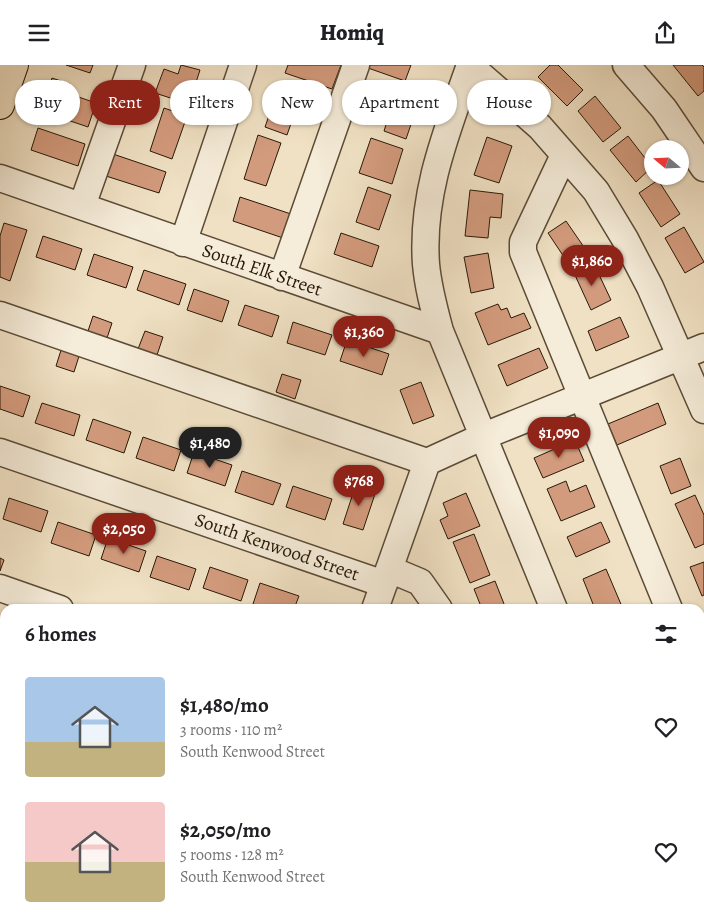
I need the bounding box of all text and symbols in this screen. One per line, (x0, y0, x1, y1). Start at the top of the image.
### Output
text: Homiq (320, 18, 384, 48)
icon: menu (25, 19, 53, 47)
icon: share (651, 19, 679, 47)
chip: Buy (15, 80, 80, 125)
chip: Rent (90, 80, 160, 125)
chip: Filters (170, 80, 252, 125)
chip: New (262, 80, 332, 125)
chip: Apartment (342, 80, 457, 125)
chip: House (467, 80, 551, 125)
north arrow (644, 140, 689, 185)
map controls (644, 140, 689, 185)
street label: South Elk Street (198, 237, 326, 303)
pin: $1,860 (551, 245, 633, 287)
text: $1,860 (572, 250, 612, 272)
pin: $1,360 (323, 315, 405, 358)
text: $1,360 (344, 321, 384, 343)
pin: $1,090 (518, 417, 600, 459)
text: $1,090 (539, 422, 580, 444)
pin: $1,480 (169, 427, 251, 469)
text: $1,480 (190, 432, 230, 454)
pin: $768 (329, 465, 389, 507)
text: $768 (344, 470, 374, 492)
street label: South Kenwood Street (191, 507, 363, 587)
pin: $2,050 (83, 513, 165, 555)
text: $2,050 (103, 518, 145, 540)
text: 6 homes (25, 620, 97, 648)
icon: filters (652, 620, 680, 648)
text: $1,480/mo (180, 691, 269, 719)
icon: home (65, 697, 125, 757)
icon: heart (652, 713, 680, 741)
text: 3 rooms · 110 m² (180, 719, 282, 741)
text: South Kenwood Street (180, 741, 325, 763)
text: $2,050/mo (180, 816, 271, 844)
icon: home (65, 822, 125, 882)
icon: heart (652, 838, 680, 866)
text: 5 rooms · 128 m² (180, 844, 284, 866)
text: South Kenwood Street (180, 866, 325, 888)

